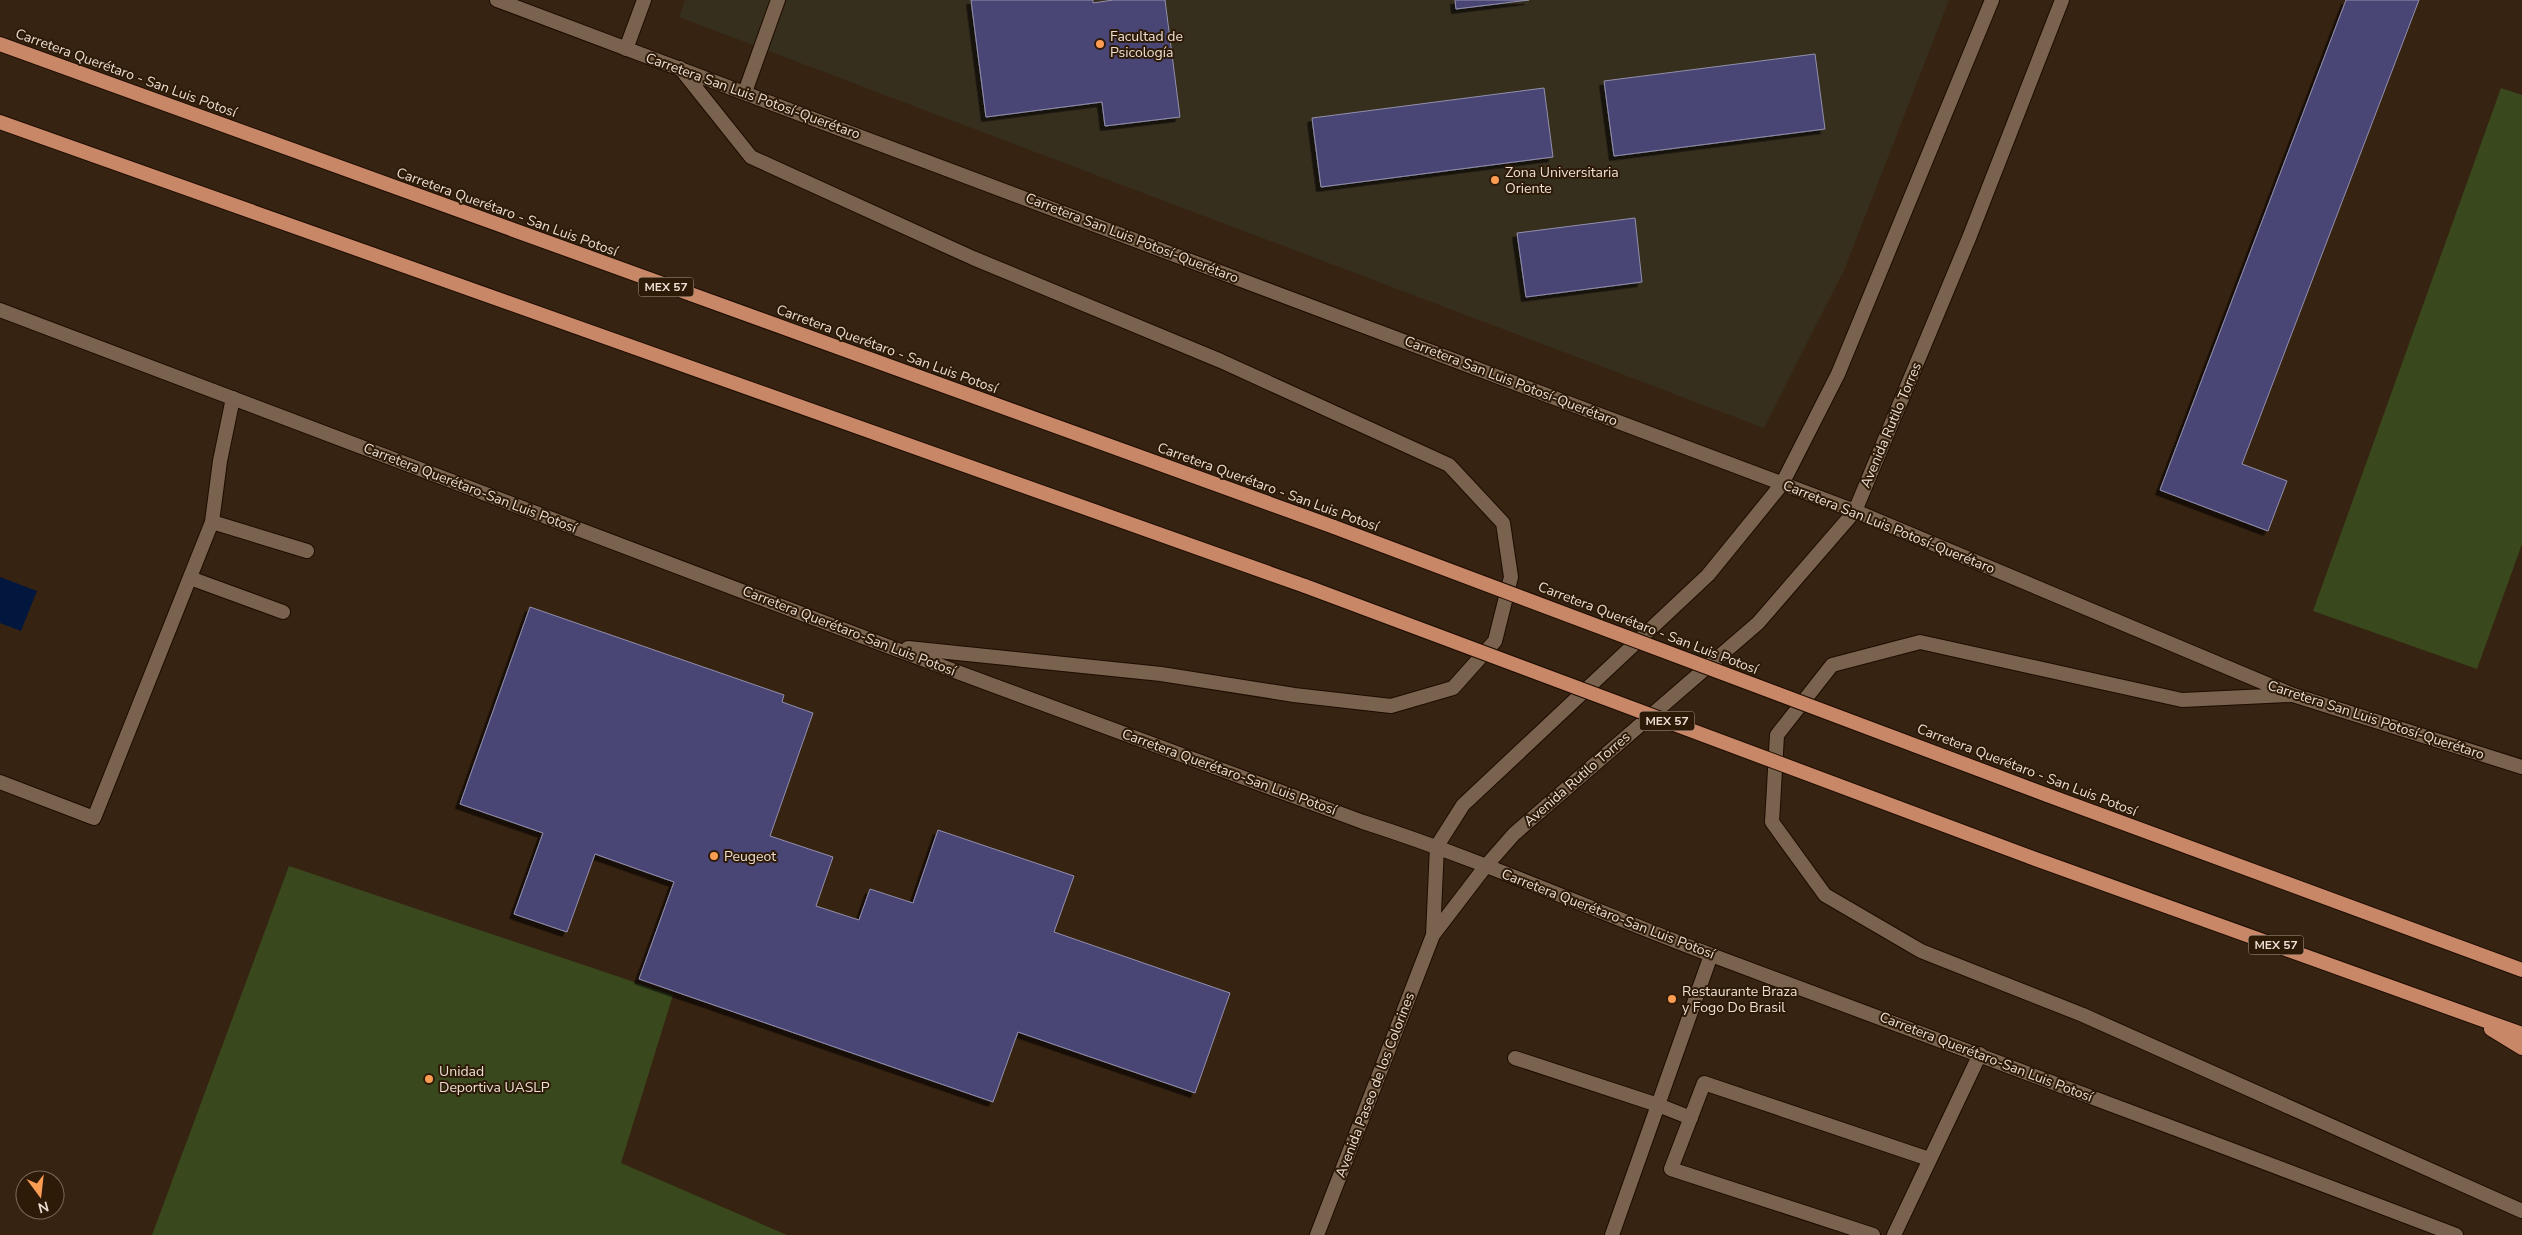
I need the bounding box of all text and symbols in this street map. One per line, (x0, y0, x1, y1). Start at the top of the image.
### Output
street label: Carretera Querétaro - San Luis Potosí (13, 24, 240, 122)
place label: Facultad de Psicología (1110, 27, 1183, 62)
marker: Facultad de Psicología (1094, 38, 1106, 50)
street label: Carretera San Luis Potosí-Querétaro (643, 48, 863, 144)
street label: Carretera Querétaro - San Luis Potosí (394, 163, 621, 261)
place label: Zona Universitaria Oriente (1505, 163, 1619, 198)
marker: Zona Universitaria Oriente (1489, 174, 1501, 186)
street label: Carretera San Luis Potosí-Querétaro (1023, 188, 1242, 288)
road number: MEX 57 (638, 278, 694, 296)
street label: Carretera Querétaro - San Luis Potosí (774, 300, 1001, 398)
street label: Carretera San Luis Potosí-Querétaro (1402, 331, 1621, 431)
street label: Avenida Rutilo Torres (1856, 359, 1926, 491)
street label: Carretera Querétaro-San Luis Potosí (361, 438, 580, 538)
street label: Carretera Querétaro - San Luis Potosí (1155, 438, 1382, 536)
street label: Carretera San Luis Potosí-Querétaro (1780, 476, 1998, 578)
street label: Carretera Querétaro - San Luis Potosí (1535, 577, 1761, 679)
street label: Carretera Querétaro-San Luis Potosí (740, 581, 959, 681)
street label: Carretera San Luis Potosí-Querétaro (2265, 676, 2487, 764)
road number: MEX 57 (1640, 711, 1694, 730)
street label: Carretera Querétaro - San Luis Potosí (1914, 719, 2140, 821)
street label: Carretera Querétaro-San Luis Potosí (1119, 724, 1340, 820)
street label: Avenida Rutilo Torres (1520, 727, 1634, 830)
place label: Peugeot (724, 847, 776, 866)
marker: Peugeot (708, 850, 720, 862)
street label: Carretera Querétaro-San Luis Potosí (1499, 864, 1718, 964)
road number: MEX 57 (2248, 936, 2304, 954)
place label: Restaurante Braza y Fogo Do Brasil (1682, 982, 1797, 1017)
street label: Avenida Paseo de los Colorines (1331, 990, 1419, 1180)
marker: Restaurante Braza y Fogo Do Brasil (1666, 993, 1678, 1005)
street label: Carretera Querétaro-San Luis Potosí (1877, 1007, 2096, 1107)
place label: Unidad Deportiva UASLP (439, 1062, 550, 1097)
marker: Unidad Deportiva UASLP (423, 1073, 435, 1085)
north arrow (15, 1170, 65, 1220)
text: N (36, 1197, 51, 1218)

